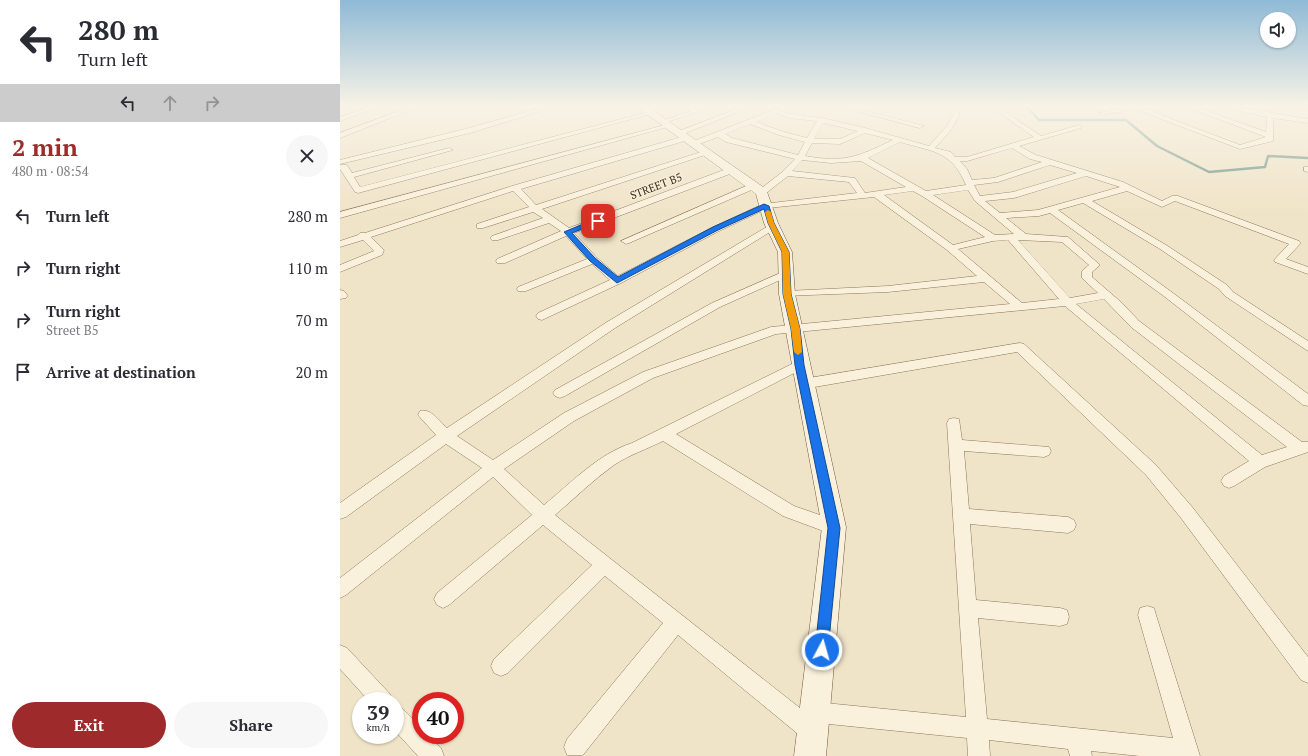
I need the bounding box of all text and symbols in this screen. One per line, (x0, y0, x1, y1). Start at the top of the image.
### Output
text: 280 m (78, 11, 159, 48)
map controls (1260, 12, 1296, 48)
button: sound (1260, 12, 1296, 48)
icon: left (12, 16, 64, 68)
text: Turn left (78, 47, 148, 71)
icon: left (117, 92, 139, 114)
icon: ahead (159, 92, 181, 114)
icon: right (201, 92, 223, 114)
text: 2 min (12, 131, 78, 163)
button: close (286, 135, 328, 177)
text: 480 m · 08:54 (12, 162, 89, 180)
street label: STREET B5 (628, 170, 684, 202)
pin (581, 204, 615, 238)
icon: left (12, 205, 34, 227)
text: Turn left (46, 206, 110, 226)
text: 280 m (287, 206, 328, 226)
icon: arrive (587, 210, 609, 232)
icon: right (12, 257, 34, 279)
text: Turn right (46, 258, 121, 278)
text: 110 m (287, 258, 328, 278)
text: Turn right (46, 301, 121, 321)
icon: right (12, 309, 34, 331)
text: 70 m (295, 310, 328, 330)
text: Street B5 (46, 321, 99, 339)
icon: arrive (12, 361, 34, 383)
text: Arrive at destination (46, 362, 196, 382)
text: 20 m (295, 362, 328, 382)
position arrow (801, 629, 843, 671)
speed limit sign: 40 (412, 692, 464, 744)
text: 39 (367, 699, 389, 726)
button: Exit (12, 702, 166, 748)
button: Share (174, 702, 328, 748)
text: km/h (366, 721, 390, 734)

